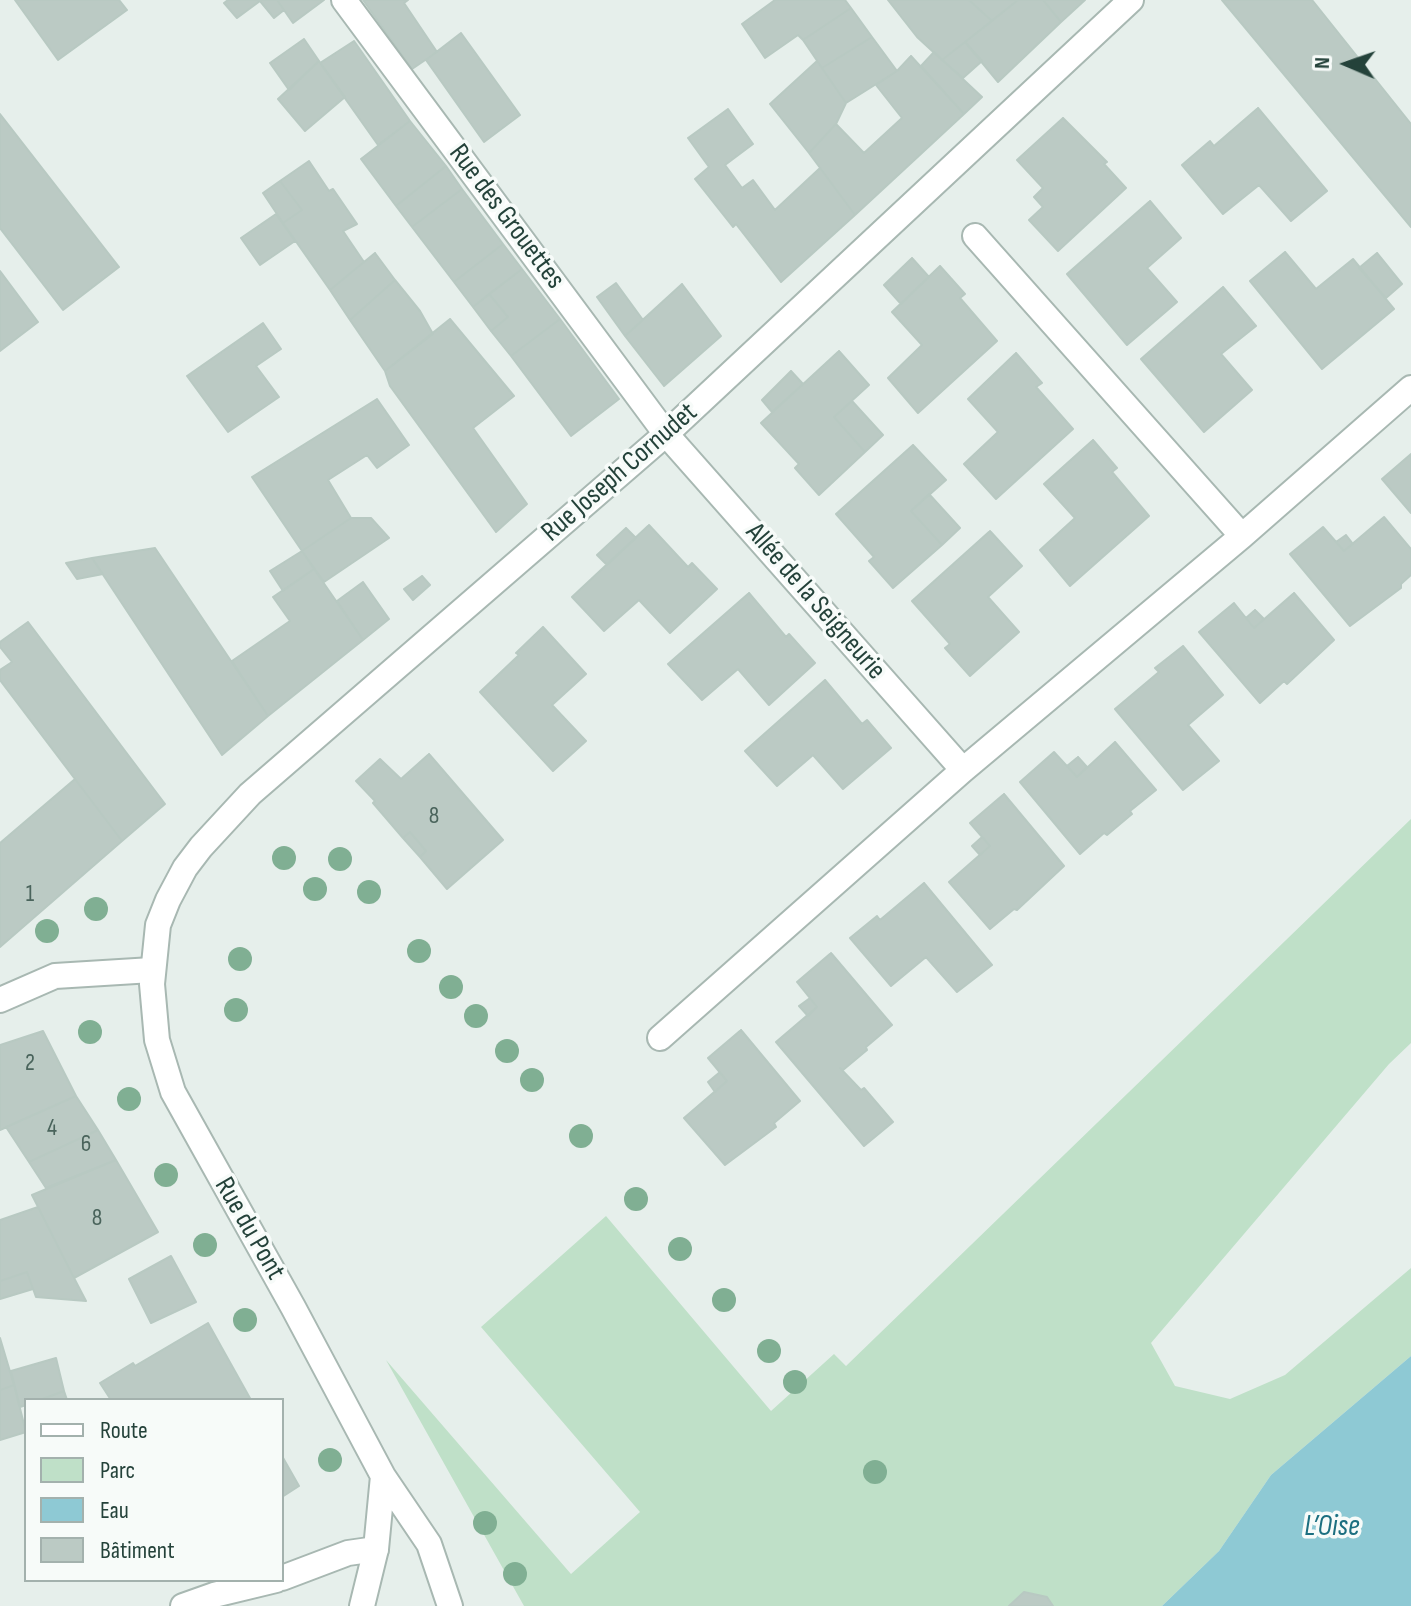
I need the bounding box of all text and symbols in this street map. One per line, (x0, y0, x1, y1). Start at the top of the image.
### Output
north arrow (1307, 24, 1387, 104)
text: N (1309, 57, 1336, 69)
street label: Rue des Grouettes (441, 138, 571, 296)
street label: Rue Joseph Cornudet (535, 396, 705, 550)
street label: Allée de la Seigneurie (738, 517, 892, 687)
house number: 8 (429, 803, 439, 831)
house number: 1 (26, 881, 34, 909)
house number: 2 (25, 1050, 35, 1078)
house number: 4 (47, 1115, 57, 1143)
house number: 6 (81, 1131, 91, 1159)
street label: Rue du Pont (206, 1172, 292, 1286)
house number: 8 (92, 1205, 102, 1233)
legend (24, 1398, 284, 1582)
text: Route (100, 1416, 148, 1445)
text: Parc (100, 1456, 135, 1485)
text: Eau (100, 1496, 129, 1525)
water label: L’Oise (1304, 1509, 1360, 1545)
text: Bâtiment (100, 1536, 175, 1565)

